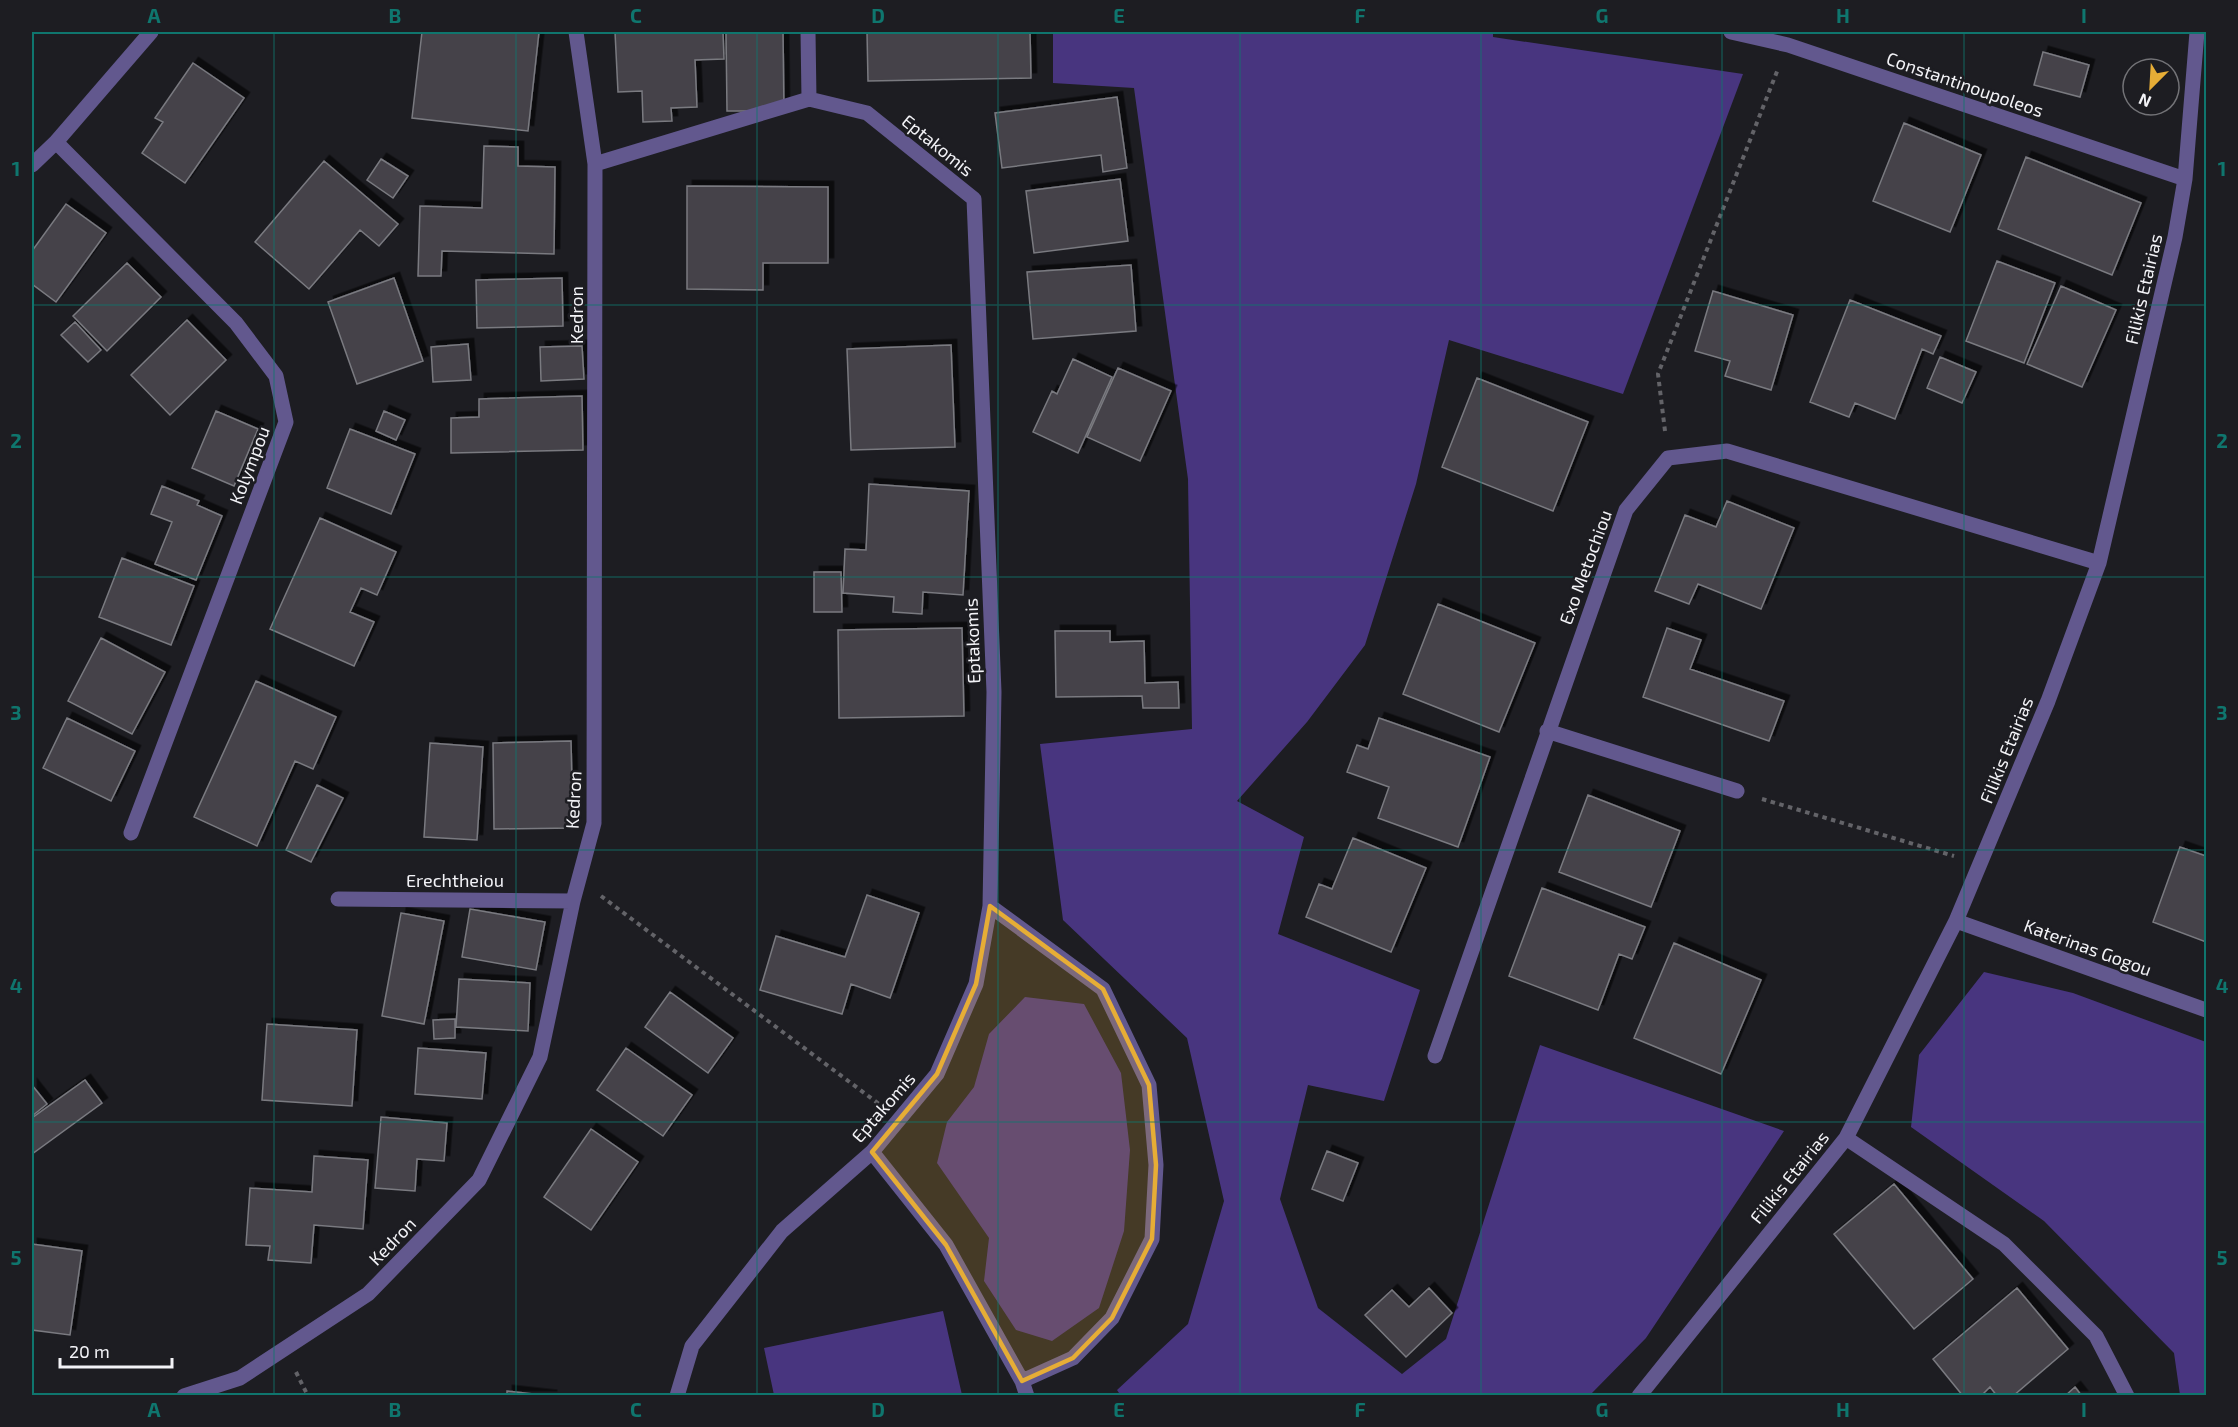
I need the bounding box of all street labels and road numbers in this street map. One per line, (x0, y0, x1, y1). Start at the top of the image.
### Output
street label: Constantinoupoleos (1884, 47, 2046, 121)
street label: Eptakomis (898, 109, 978, 181)
street label: Filikis Etairias (2120, 232, 2166, 346)
street label: Kedron (565, 286, 587, 344)
street label: Kolympou (224, 423, 274, 507)
street label: Exo Metochiou (1554, 507, 1616, 627)
street label: Eptakomis (960, 598, 984, 684)
street label: Filikis Etairias (1975, 694, 2037, 806)
street label: Kedron (560, 770, 586, 830)
street label: Erechtheiou (406, 869, 504, 891)
street label: Katerinas Gogou (2021, 914, 2155, 980)
street label: Eptakomis (847, 1067, 919, 1147)
street label: Filikis Etairias (1745, 1126, 1833, 1228)
street label: Kedron (364, 1212, 420, 1270)

